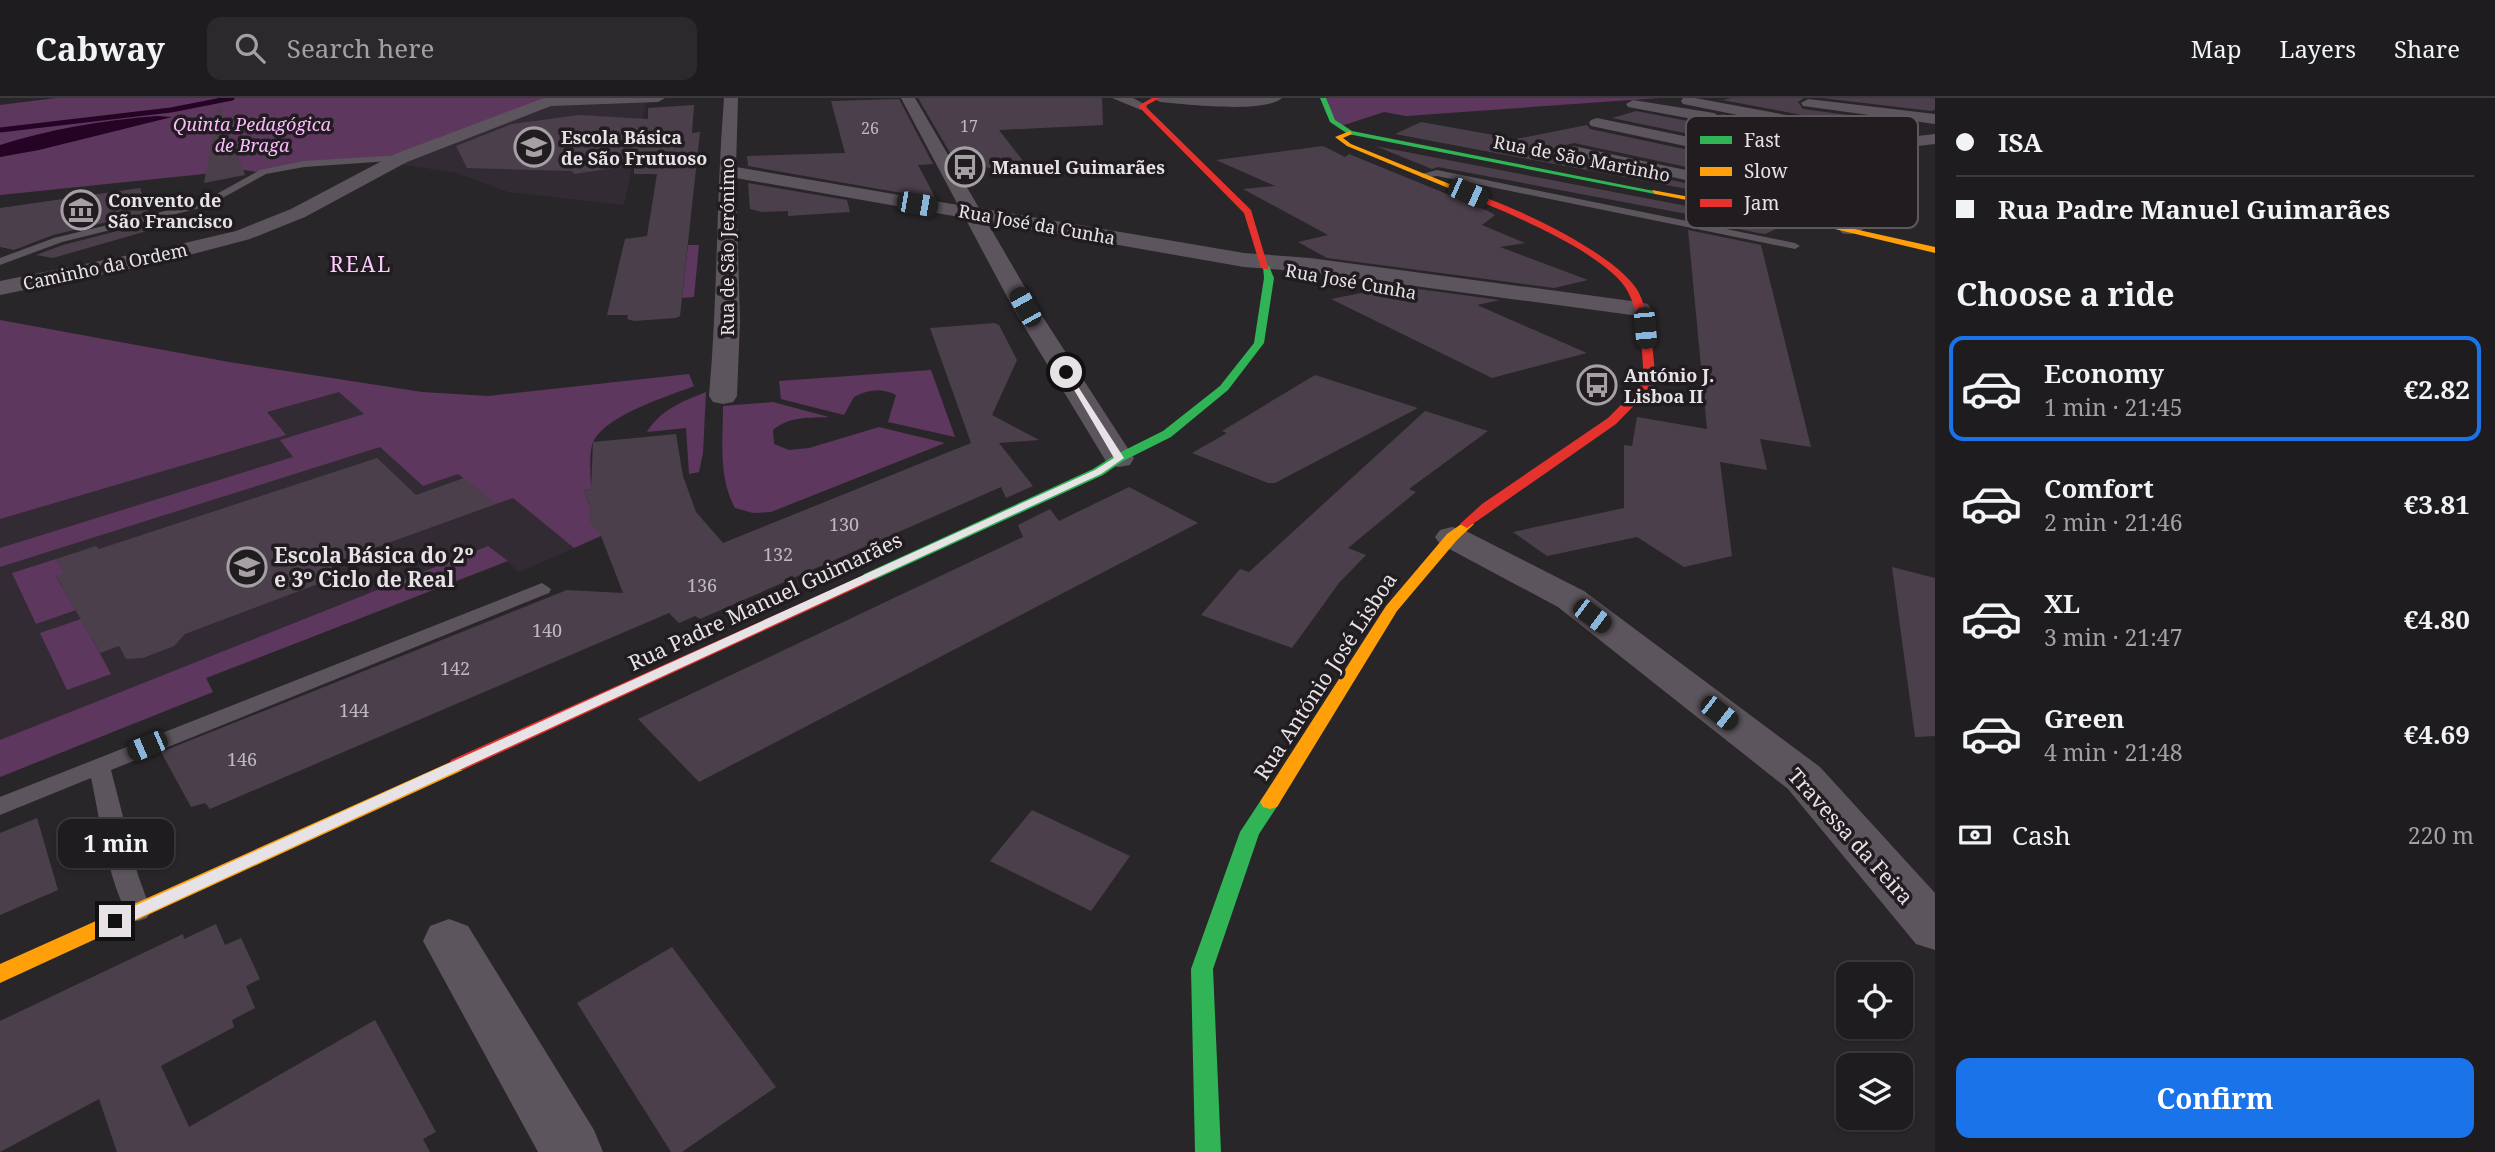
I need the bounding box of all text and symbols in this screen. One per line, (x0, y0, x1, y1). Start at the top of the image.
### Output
search box (207, 17, 697, 80)
text: Cabway (35, 26, 165, 71)
icon: search (231, 29, 269, 67)
text: Search here (287, 30, 434, 66)
text: Map (2191, 32, 2242, 65)
text: Layers (2280, 32, 2356, 65)
text: Share (2394, 32, 2460, 65)
park label: Quinta Pedagógica de Braga (173, 112, 332, 157)
house number: 17 (960, 115, 978, 137)
legend (1686, 116, 1918, 228)
house number: 26 (861, 117, 879, 139)
text: ISA (1998, 124, 2043, 160)
place label: Escola Básica de São Frutuoso (561, 125, 707, 170)
school or university icon: Escola Básica de São Frutuoso (513, 126, 555, 168)
text: Fast (1744, 127, 1781, 153)
street label: Rua de São Martinho (1492, 129, 1672, 187)
bus stop icon: Manuel Guimarães (944, 146, 986, 188)
place label: Manuel Guimarães (992, 155, 1165, 179)
street label: Rua de São Jerónimo (715, 158, 739, 336)
text: Slow (1744, 158, 1788, 184)
car (1445, 175, 1492, 211)
place label: Convento de São Francisco (108, 188, 233, 233)
museum icon: Convento de São Francisco (60, 189, 102, 231)
car (895, 190, 940, 218)
text: Jam (1743, 190, 1779, 216)
text: Rua Padre Manuel Guimarães (1998, 191, 2390, 227)
street label: Rua José da Cunha (957, 198, 1117, 250)
street label: Caminho da Ordem (21, 237, 189, 295)
district label: REAL (330, 250, 392, 278)
street label: Rua José Cunha (1283, 258, 1419, 304)
text: Choose a ride (1956, 272, 2175, 315)
car (1006, 284, 1045, 330)
car (1633, 306, 1658, 350)
text: Economy (2044, 355, 2164, 391)
route start (1050, 356, 1082, 388)
icon: car (1960, 357, 2023, 420)
place label: António J. Lisboa II (1624, 363, 1714, 408)
bus stop icon: António J. Lisboa II (1576, 364, 1618, 406)
text: €2.82 (2404, 371, 2470, 407)
text: 1 min · 21:45 (2044, 391, 2182, 423)
text: Comfort (2044, 470, 2154, 506)
icon: car (1960, 472, 2023, 535)
text: €3.81 (2404, 486, 2470, 522)
text: 2 min · 21:46 (2044, 506, 2182, 538)
house number: 130 (829, 512, 859, 536)
street label: Rua Padre Manuel Guimarães (624, 525, 906, 677)
place label: Escola Básica do 2º e 3º Ciclo de Real (274, 541, 474, 593)
house number: 132 (763, 542, 793, 566)
school or university icon: Escola Básica do 2º e 3º Ciclo de Real (226, 546, 268, 588)
street label: Rua António José Lisboa (1247, 567, 1403, 785)
house number: 136 (687, 573, 717, 597)
text: XL (2044, 585, 2080, 621)
icon: car (1960, 587, 2023, 650)
car (1569, 595, 1616, 637)
text: €4.80 (2404, 601, 2470, 637)
house number: 140 (532, 618, 562, 642)
text: 3 min · 21:47 (2044, 621, 2182, 653)
house number: 142 (440, 656, 470, 680)
car (1696, 692, 1743, 734)
house number: 144 (339, 698, 369, 722)
text: Green (2044, 700, 2125, 736)
icon: car (1960, 702, 2023, 765)
text: €4.69 (2404, 716, 2470, 752)
car (124, 728, 171, 764)
text: 4 min · 21:48 (2044, 736, 2182, 768)
house number: 146 (227, 747, 257, 771)
street label: Travessa da Feira (1782, 762, 1920, 910)
icon: cash (1956, 816, 1994, 854)
text: Cash (2012, 817, 2071, 853)
text: 220 m (2408, 819, 2474, 851)
callout: 1 min (57, 820, 173, 868)
text: 1 min (83, 827, 149, 859)
route end (99, 905, 131, 937)
map controls (1836, 962, 1913, 1130)
button: locate (1836, 962, 1913, 1039)
button: layers (1836, 1053, 1913, 1130)
button: Confirm (1956, 1058, 2474, 1138)

